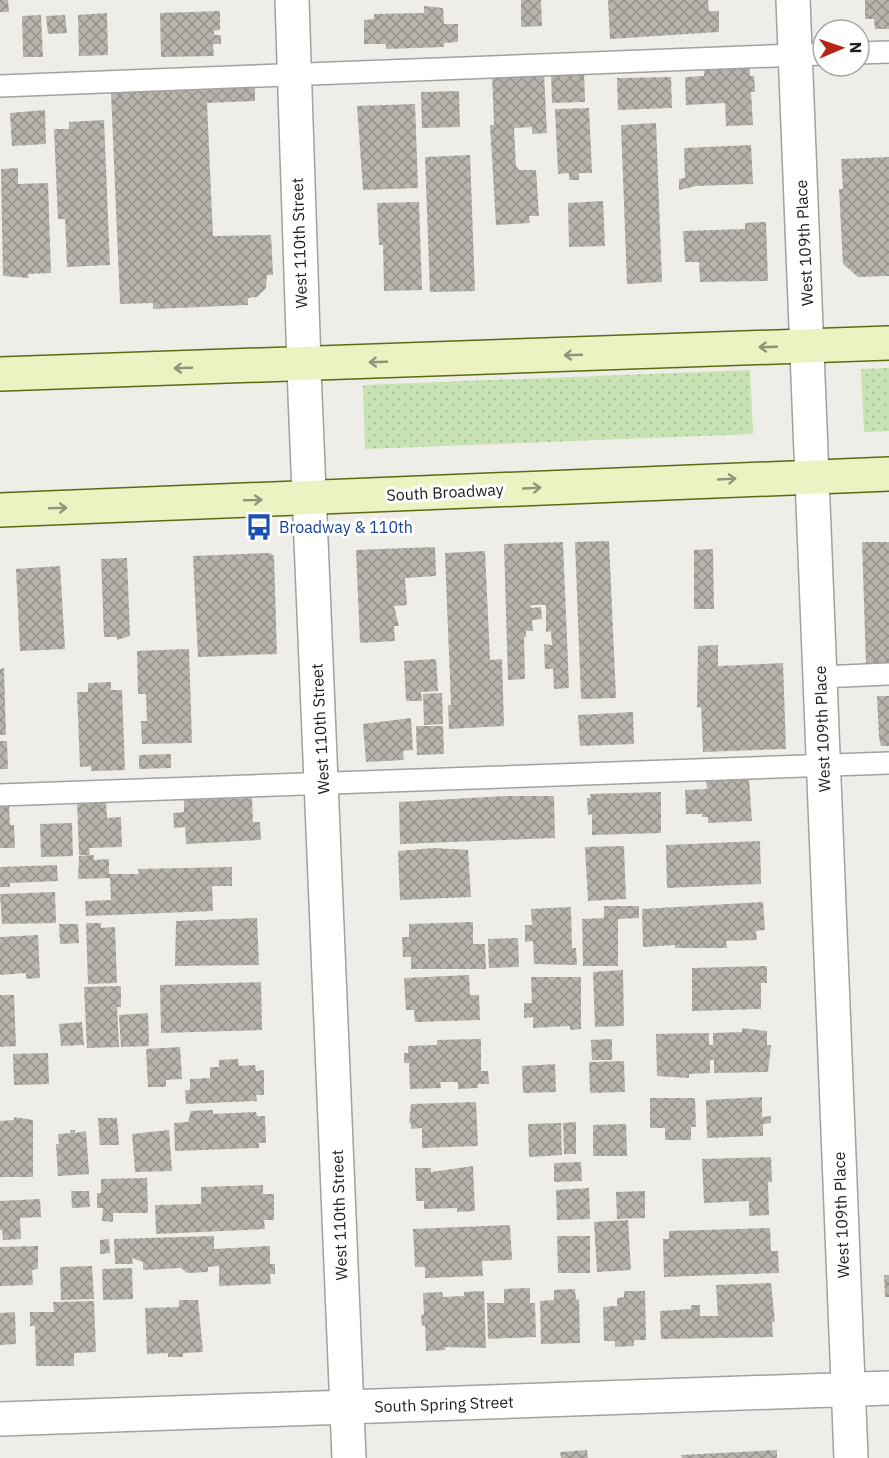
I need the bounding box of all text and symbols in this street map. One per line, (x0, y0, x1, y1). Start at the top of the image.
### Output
north arrow (811, 18, 871, 78)
text: N (846, 41, 866, 54)
street label: West 110th Street (287, 177, 311, 309)
street label: West 109th Place (791, 179, 817, 307)
one-way arrow (758, 342, 778, 353)
one-way arrow (563, 349, 583, 360)
one-way arrow (368, 356, 388, 367)
one-way arrow (173, 362, 193, 374)
one-way arrow (716, 474, 736, 485)
street label: South Broadway (386, 479, 504, 505)
one-way arrow (522, 483, 542, 494)
one-way arrow (243, 495, 263, 506)
one-way arrow (48, 502, 68, 513)
bus stop icon: Broadway & 110th (244, 512, 274, 542)
place label: Broadway & 110th (279, 517, 413, 537)
street label: West 110th Street (307, 663, 333, 795)
street label: West 109th Place (810, 665, 834, 793)
street label: West 110th Street (327, 1149, 351, 1281)
street label: West 109th Place (829, 1151, 853, 1279)
street label: South Spring Street (374, 1392, 514, 1416)

